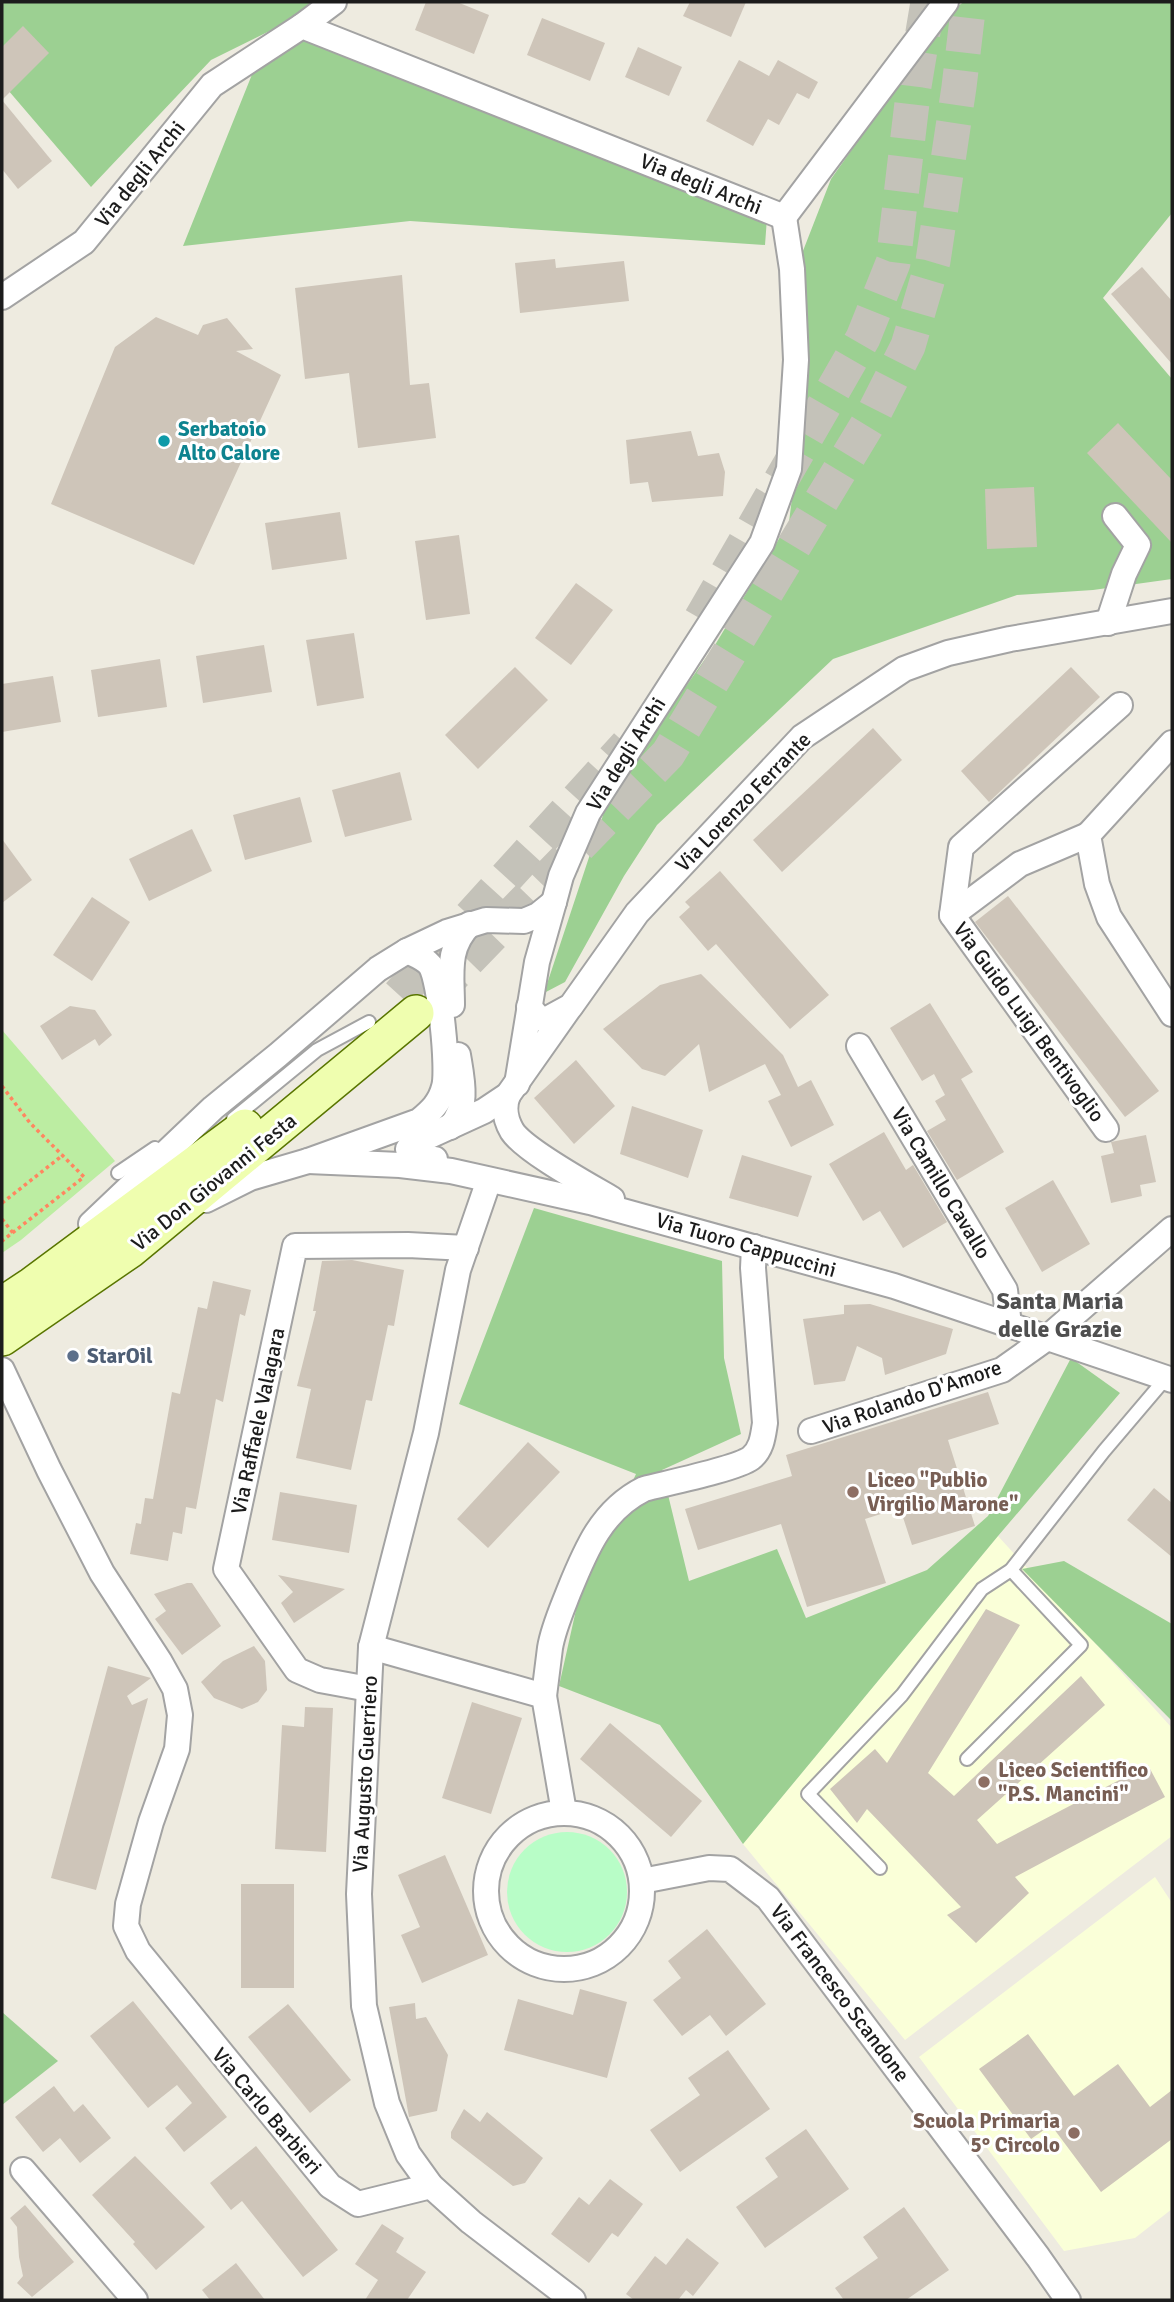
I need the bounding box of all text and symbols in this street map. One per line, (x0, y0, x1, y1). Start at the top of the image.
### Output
street label: Via degli Archi (89, 116, 191, 232)
street label: Via degli Archi (636, 148, 766, 220)
place label: Serbatoio Alto Calore (178, 416, 280, 466)
marker: Serbatoio Alto Calore (156, 433, 172, 449)
street label: Via degli Archi (581, 692, 671, 816)
street label: Via Lorenzo Ferrante (670, 727, 816, 877)
street label: Via Guido Luigi Bentivoglio (948, 917, 1110, 1127)
street label: Via Camillo Cavallo (886, 1103, 996, 1263)
street label: Via Don Giovanni Festa (126, 1107, 302, 1257)
street label: Via Tuoro Cappuccini (653, 1207, 839, 1283)
district label: Santa Maria delle Grazie (996, 1286, 1124, 1344)
street label: Via Raffaele Valagara (225, 1325, 291, 1517)
place label: StarOil (87, 1343, 153, 1369)
marker: StarOil (65, 1348, 81, 1364)
street label: Via Rolando D'Amore (819, 1354, 1005, 1440)
place label: Liceo "Publio Virgilio Marone" (867, 1467, 1018, 1517)
marker: Liceo "Publio Virgilio Marone" (845, 1484, 861, 1500)
street label: Via Augusto Guerriero (347, 1675, 383, 1873)
place label: Liceo Scientifico "P.S. Mancini" (998, 1757, 1148, 1807)
marker: Liceo Scientifico "P.S. Mancini" (976, 1774, 992, 1790)
street label: Via Francesco Scandone (765, 1899, 915, 2087)
street label: Via Carlo Barbieri (206, 2042, 328, 2180)
place label: Scuola Primaria 5° Circolo (913, 2108, 1060, 2158)
marker: Scuola Primaria 5° Circolo (1066, 2125, 1082, 2141)

